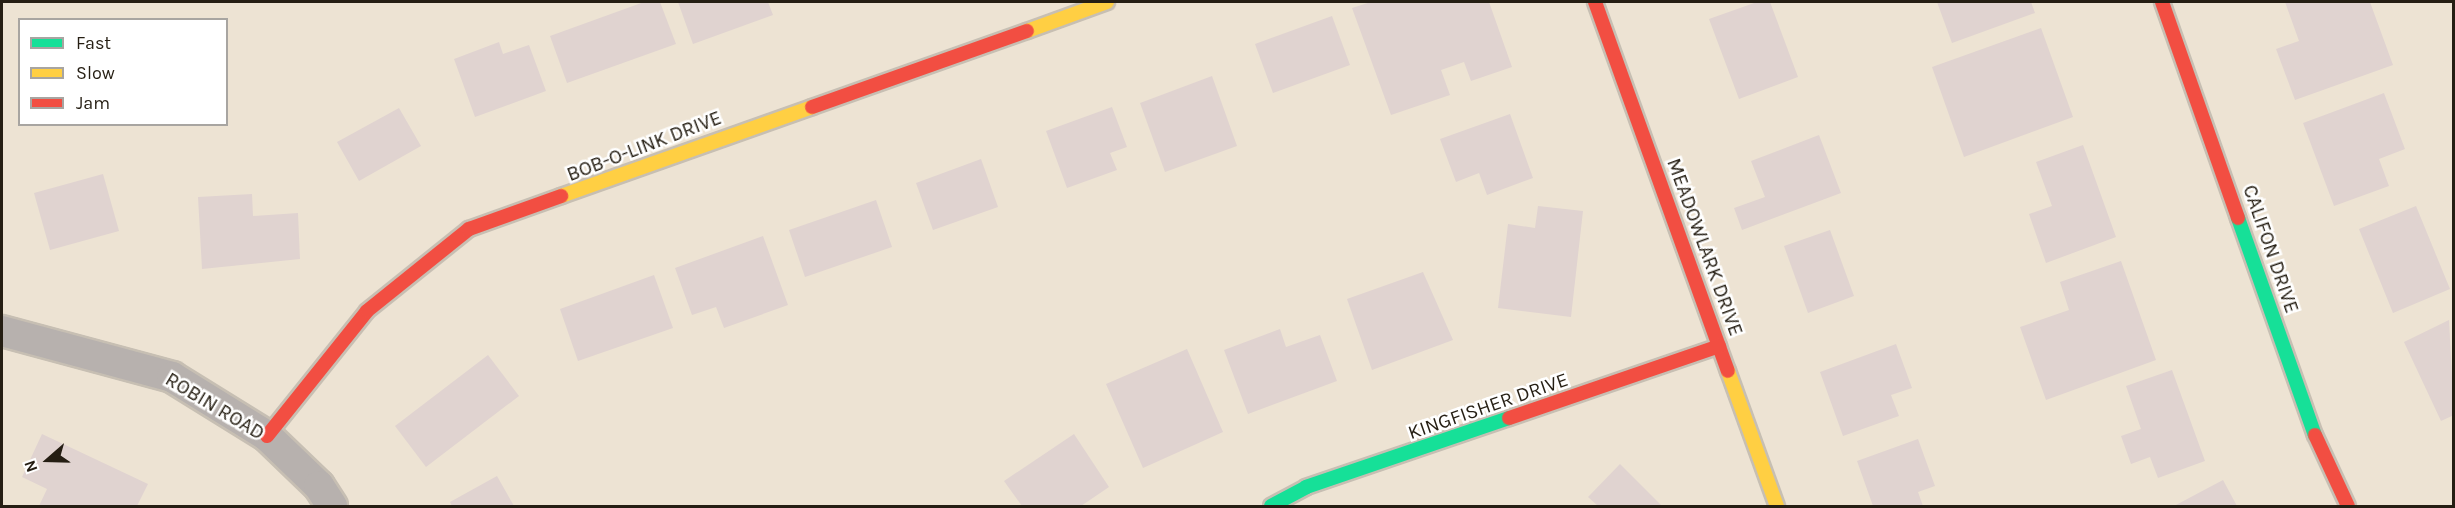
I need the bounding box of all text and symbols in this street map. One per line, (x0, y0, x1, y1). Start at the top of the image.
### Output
legend (18, 18, 228, 126)
text: Fast (76, 32, 111, 54)
text: Slow (76, 62, 115, 84)
text: Jam (76, 92, 110, 114)
street label: BOB-O-LINK DRIVE (563, 105, 725, 187)
street label: MEADOWLARK DRIVE (1662, 155, 1748, 339)
street label: CALIFON DRIVE (2238, 182, 2304, 316)
street label: ROBIN ROAD (161, 367, 269, 445)
street label: KINGFISHER DRIVE (1405, 367, 1571, 445)
north arrow (18, 430, 78, 490)
text: N (20, 458, 42, 475)

